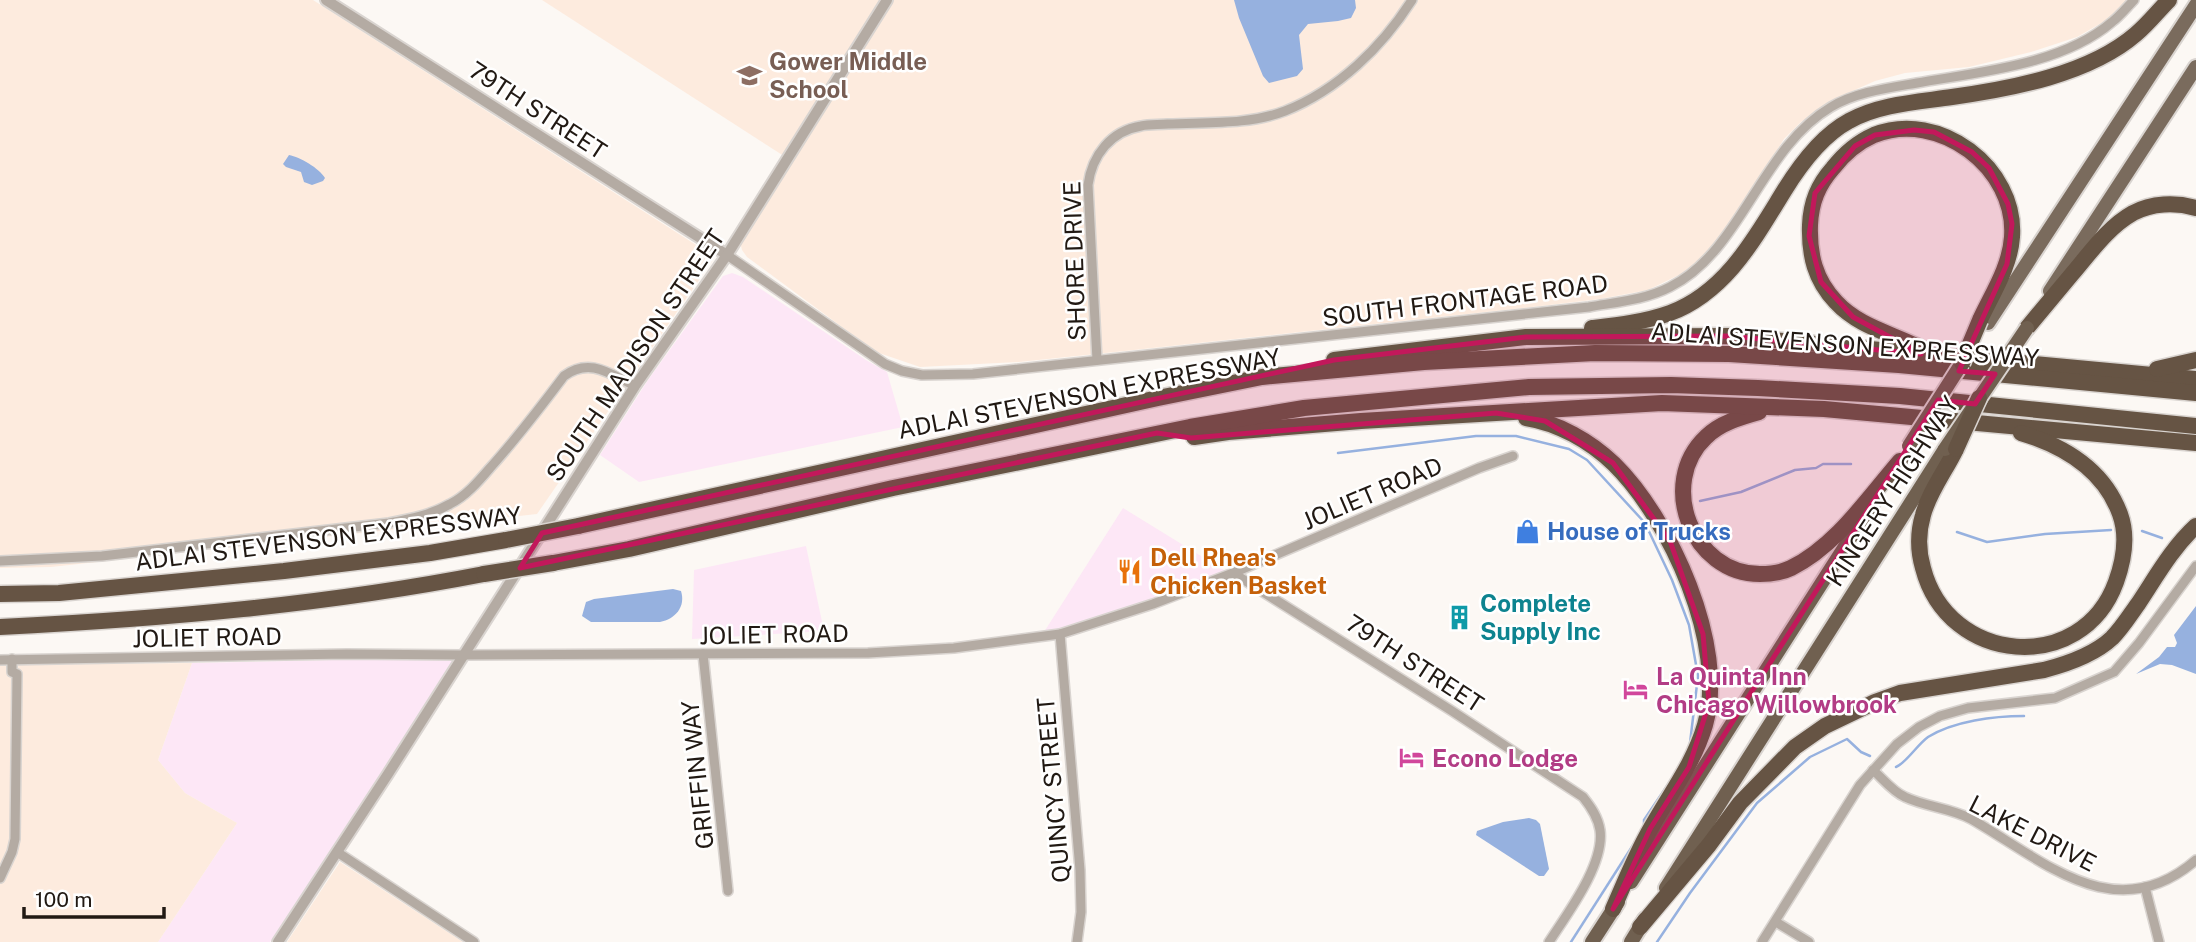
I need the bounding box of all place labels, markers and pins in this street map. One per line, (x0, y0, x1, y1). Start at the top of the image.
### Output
place label: Gower Middle School (769, 47, 927, 103)
school or university icon: Gower Middle School (735, 61, 763, 89)
shop icon: House of Trucks (1513, 517, 1541, 545)
place label: House of Trucks (1547, 517, 1731, 545)
place label: Dell Rhea's Chicken Basket (1150, 543, 1327, 599)
restaurant icon: Dell Rhea's Chicken Basket (1116, 557, 1144, 585)
place label: Complete Supply Inc (1480, 589, 1601, 645)
building icon: Complete Supply Inc (1446, 603, 1474, 631)
place label: La Quinta Inn Chicago Willowbrook (1656, 662, 1897, 718)
hotel icon: La Quinta Inn Chicago Willowbrook (1622, 676, 1650, 704)
hotel icon: Econo Lodge (1398, 744, 1426, 772)
place label: Econo Lodge (1432, 744, 1578, 772)

